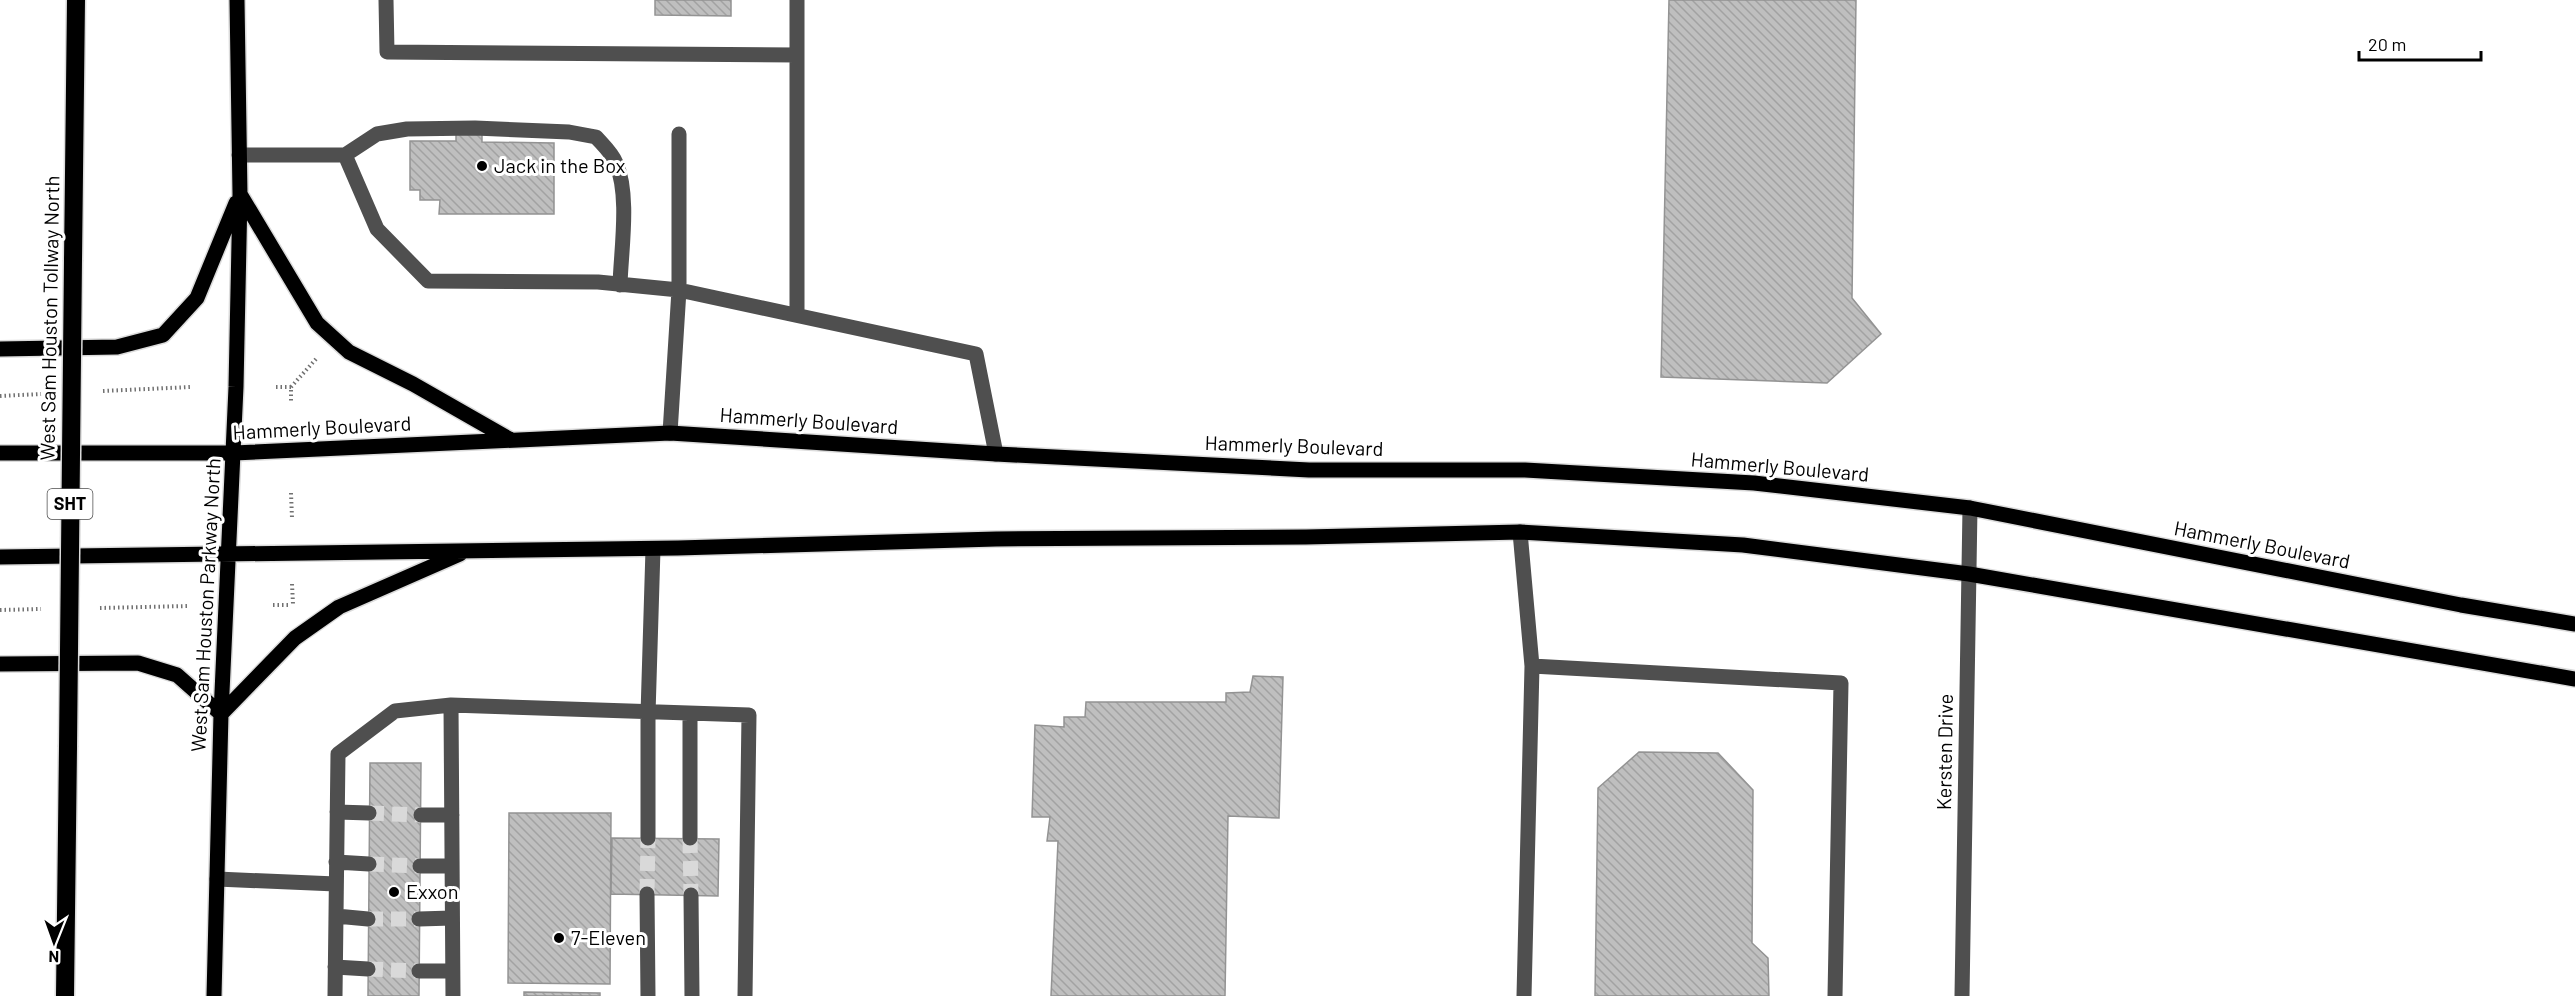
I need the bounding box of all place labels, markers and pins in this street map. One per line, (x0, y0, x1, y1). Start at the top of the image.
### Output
place label: Jack in the Box (494, 153, 626, 177)
marker: Jack in the Box (475, 159, 489, 173)
place label: Exxon (406, 879, 458, 903)
marker: Exxon (387, 885, 401, 899)
place label: 7-Eleven (571, 925, 646, 949)
marker: 7-Eleven (552, 931, 566, 945)

